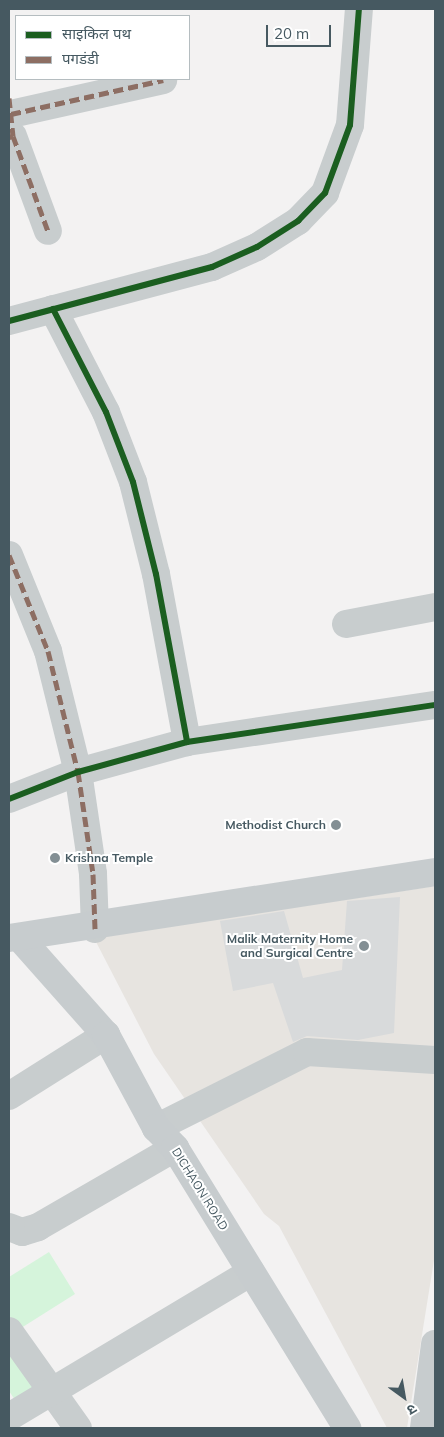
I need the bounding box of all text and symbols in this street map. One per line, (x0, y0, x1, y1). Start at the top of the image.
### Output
legend (15, 15, 190, 80)
scale bar (269, 15, 334, 47)
text: साइकिल पथ (62, 24, 131, 43)
text: 20 m (274, 24, 309, 43)
text: पगडंडी (62, 49, 99, 68)
place label: Methodist Church (225, 818, 326, 832)
marker: Methodist Church (330, 819, 342, 831)
place label: Krishna Temple (65, 851, 153, 865)
marker: Krishna Temple (49, 852, 61, 864)
place label: Malik Maternity Home and Surgical Centre (227, 932, 353, 960)
marker: Malik Maternity Home and Surgical Centre (357, 939, 371, 953)
street label: DICHAON ROAD (169, 1145, 231, 1233)
north arrow (379, 1372, 429, 1422)
text: उ (404, 1400, 420, 1420)

